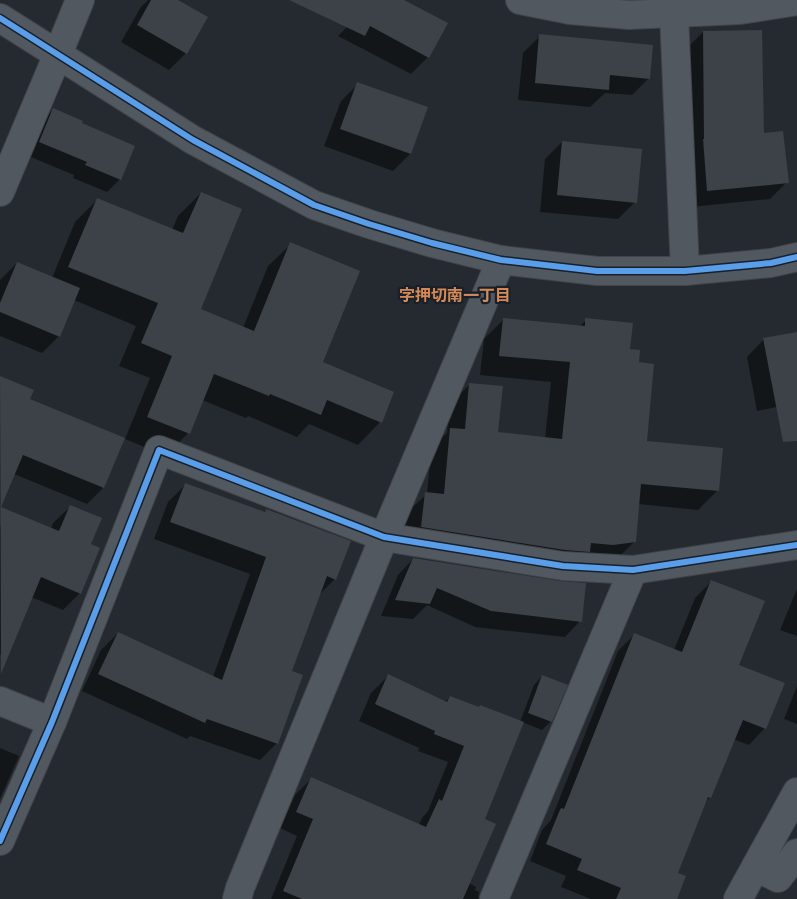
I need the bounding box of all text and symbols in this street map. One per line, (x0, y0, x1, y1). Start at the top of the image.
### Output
district label: 字押切南一丁目 (399, 286, 511, 305)

